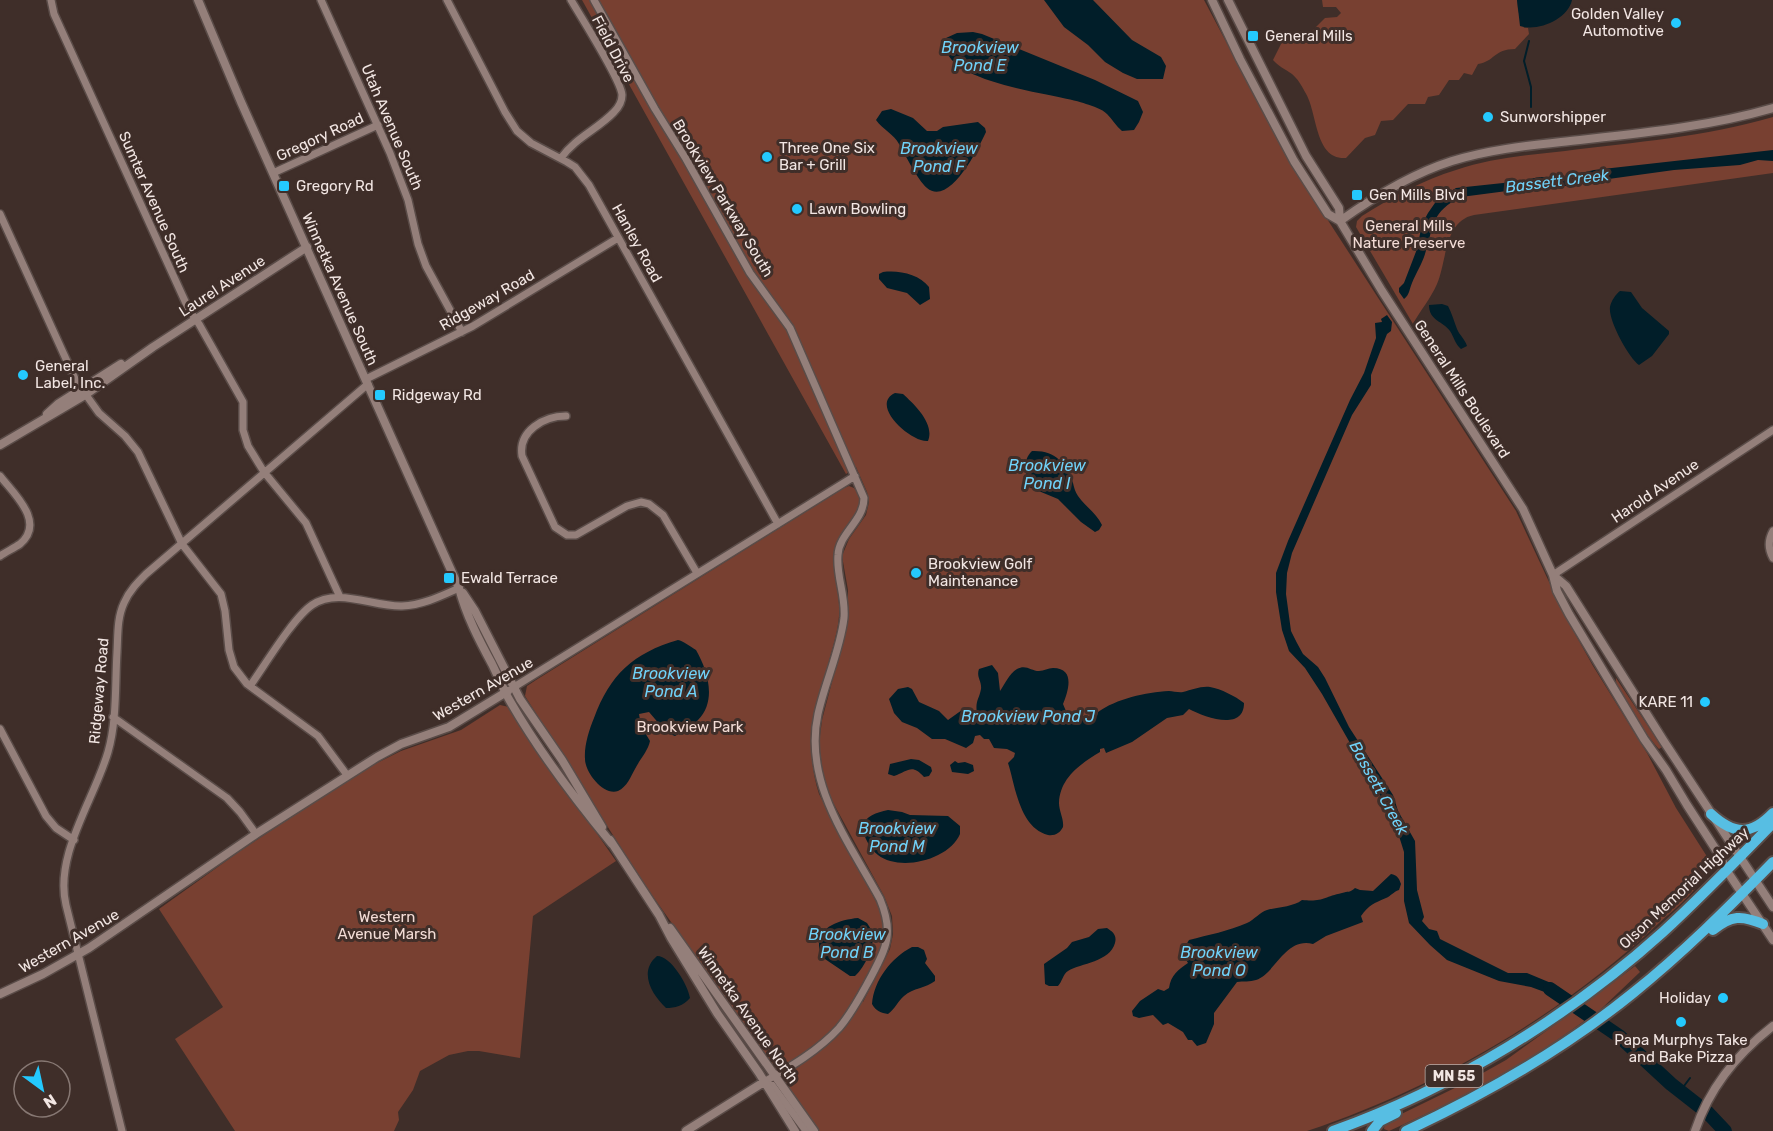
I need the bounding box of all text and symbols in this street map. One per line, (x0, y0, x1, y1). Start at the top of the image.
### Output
place label: Golden Valley Automotive (1571, 5, 1664, 40)
street label: Field Drive (588, 12, 638, 86)
marker: Golden Valley Automotive (1669, 16, 1683, 30)
place label: General Mills (1265, 27, 1353, 45)
marker: General Mills (1246, 29, 1260, 43)
water label: Brookview Pond E (941, 38, 1019, 75)
street label: Utah Avenue South (357, 61, 427, 193)
place label: Sunworshipper (1500, 108, 1606, 126)
street label: Gregory Road (273, 109, 367, 165)
marker: Sunworshipper (1481, 110, 1495, 124)
street label: Brookview Parkway South (669, 116, 777, 280)
street label: Sumter Avenue South (115, 129, 193, 275)
place label: Three One Six Bar + Grill (779, 139, 875, 174)
water label: Brookview Pond F (900, 139, 978, 176)
marker: Three One Six Bar + Grill (760, 150, 774, 164)
water label: Bassett Creek (1504, 165, 1611, 197)
place label: Gregory Rd (296, 177, 374, 195)
marker: Gregory Rd (277, 179, 291, 193)
place label: Gen Mills Blvd (1369, 186, 1465, 204)
marker: Gen Mills Blvd (1350, 188, 1364, 202)
place label: Lawn Bowling (809, 200, 906, 218)
street label: Hanley Road (608, 201, 666, 285)
marker: Lawn Bowling (790, 202, 804, 216)
street label: Winnetka Avenue South (298, 210, 382, 368)
park label: General Mills Nature Preserve (1353, 217, 1465, 252)
street label: Laurel Avenue (176, 251, 268, 321)
street label: Ridgeway Road (436, 266, 538, 334)
street label: General Mills Boulevard (1410, 316, 1514, 462)
place label: General Label, Inc. (35, 357, 105, 392)
marker: General Label, Inc. (16, 368, 30, 382)
place label: Ridgeway Rd (392, 386, 482, 404)
marker: Ridgeway Rd (373, 388, 387, 402)
street label: Harold Avenue (1608, 455, 1702, 527)
water label: Brookview Pond I (1008, 456, 1086, 493)
place label: Brookview Golf Maintenance (928, 555, 1033, 590)
marker: Brookview Golf Maintenance (909, 566, 923, 580)
place label: Ewald Terrace (461, 569, 558, 587)
marker: Ewald Terrace (442, 571, 456, 585)
street label: Ridgeway Road (85, 637, 113, 745)
street label: Western Avenue (430, 653, 536, 725)
water label: Brookview Pond A (632, 664, 710, 701)
place label: KARE 11 (1639, 693, 1693, 711)
marker: KARE 11 (1698, 695, 1712, 709)
water label: Brookview Pond J (961, 707, 1096, 726)
park label: Brookview Park (636, 718, 744, 736)
water label: Bassett Creek (1345, 738, 1413, 839)
water label: Brookview Pond M (858, 819, 936, 856)
street label: Olson Memorial Highway (1616, 823, 1752, 953)
street label: Western Avenue (16, 905, 122, 977)
park label: Western Avenue Marsh (338, 908, 436, 943)
water label: Brookview Pond B (808, 925, 886, 962)
street label: Winnetka Avenue North (694, 943, 802, 1087)
water label: Brookview Pond O (1180, 943, 1258, 980)
place label: Holiday (1659, 989, 1711, 1007)
marker: Holiday (1716, 991, 1730, 1005)
marker: Papa Murphys Take and Bake Pizza (1674, 1015, 1688, 1029)
place label: Papa Murphys Take and Bake Pizza (1614, 1031, 1748, 1066)
north arrow (12, 1059, 72, 1119)
road number: MN 55 (1426, 1065, 1482, 1087)
text: N (40, 1090, 60, 1112)

